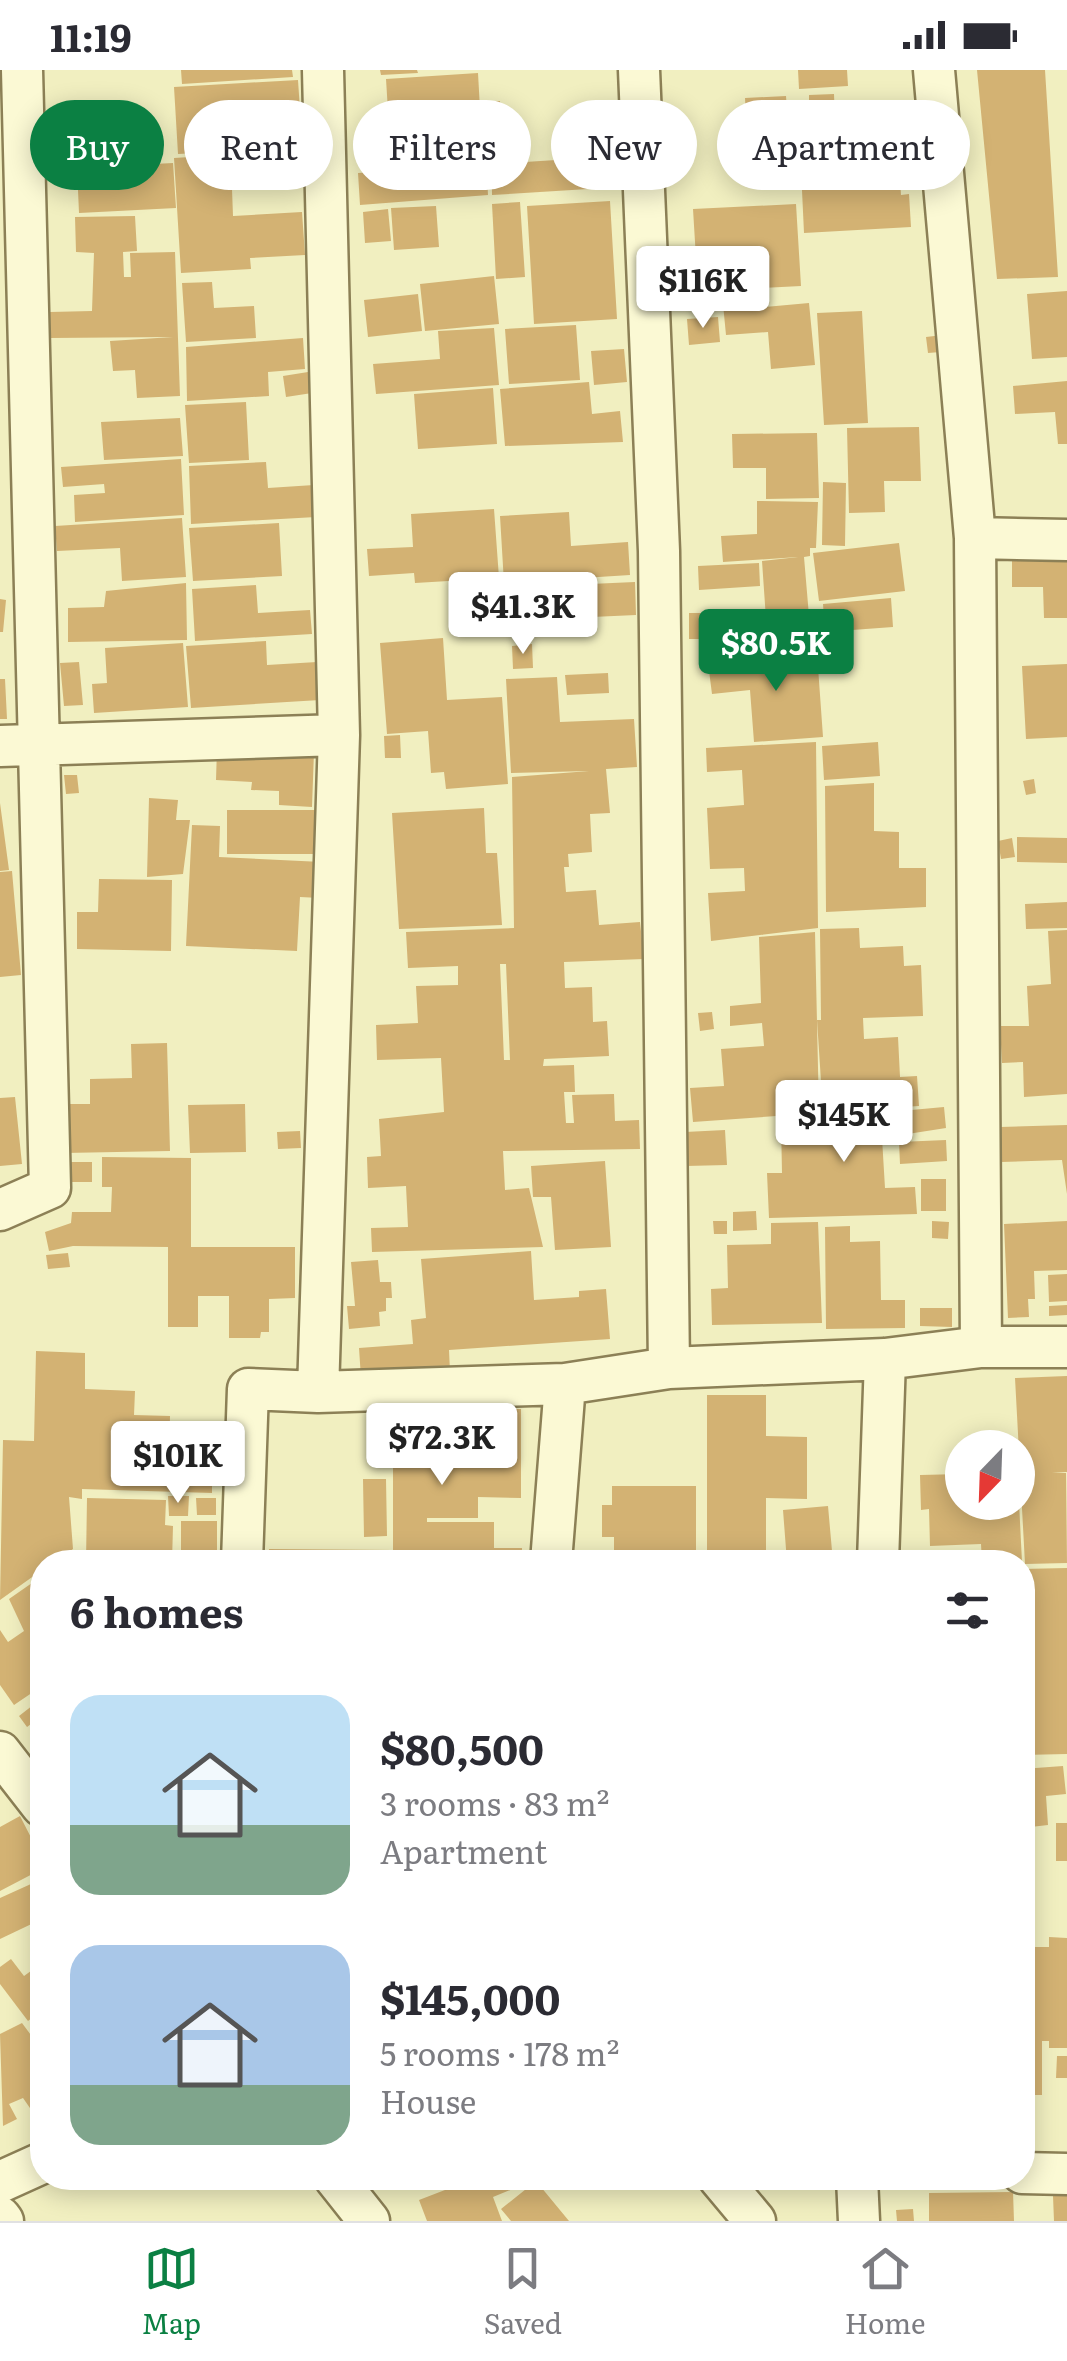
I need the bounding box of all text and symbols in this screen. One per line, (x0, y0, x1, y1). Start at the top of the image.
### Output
text: 11:19 (50, 7, 132, 64)
chip: Buy (30, 100, 164, 190)
chip: Rent (184, 100, 333, 190)
chip: Filters (353, 100, 531, 190)
chip: New (551, 100, 697, 190)
chip: Apartment (717, 100, 970, 190)
pin: $116K (633, 246, 773, 331)
text: $116K (658, 254, 748, 302)
pin: $41.3K (442, 572, 604, 657)
text: $41.3K (470, 580, 576, 628)
pin: $80.5K (695, 609, 857, 694)
text: $80.5K (721, 617, 831, 665)
pin: $145K (774, 1080, 914, 1165)
text: $145K (798, 1088, 890, 1136)
pin: $72.3K (361, 1403, 523, 1488)
text: $72.3K (388, 1411, 496, 1459)
pin: $101K (108, 1421, 248, 1506)
text: $101K (133, 1429, 223, 1477)
north arrow (945, 1430, 1035, 1520)
map controls (945, 1430, 1035, 1520)
text: 6 homes (70, 1579, 244, 1641)
icon: filters (940, 1583, 995, 1638)
text: $80,500 (380, 1716, 544, 1778)
icon: home (150, 1735, 270, 1855)
text: 3 rooms · 83 m² (380, 1778, 610, 1826)
text: Apartment (380, 1826, 547, 1874)
text: $145,000 (380, 1966, 560, 2028)
icon: home (150, 1985, 270, 2105)
text: 5 rooms · 178 m² (380, 2028, 619, 2076)
text: House (380, 2076, 476, 2124)
tab: Map (141, 2241, 201, 2343)
tab: Saved (484, 2241, 562, 2343)
tab: Home (845, 2241, 926, 2343)

